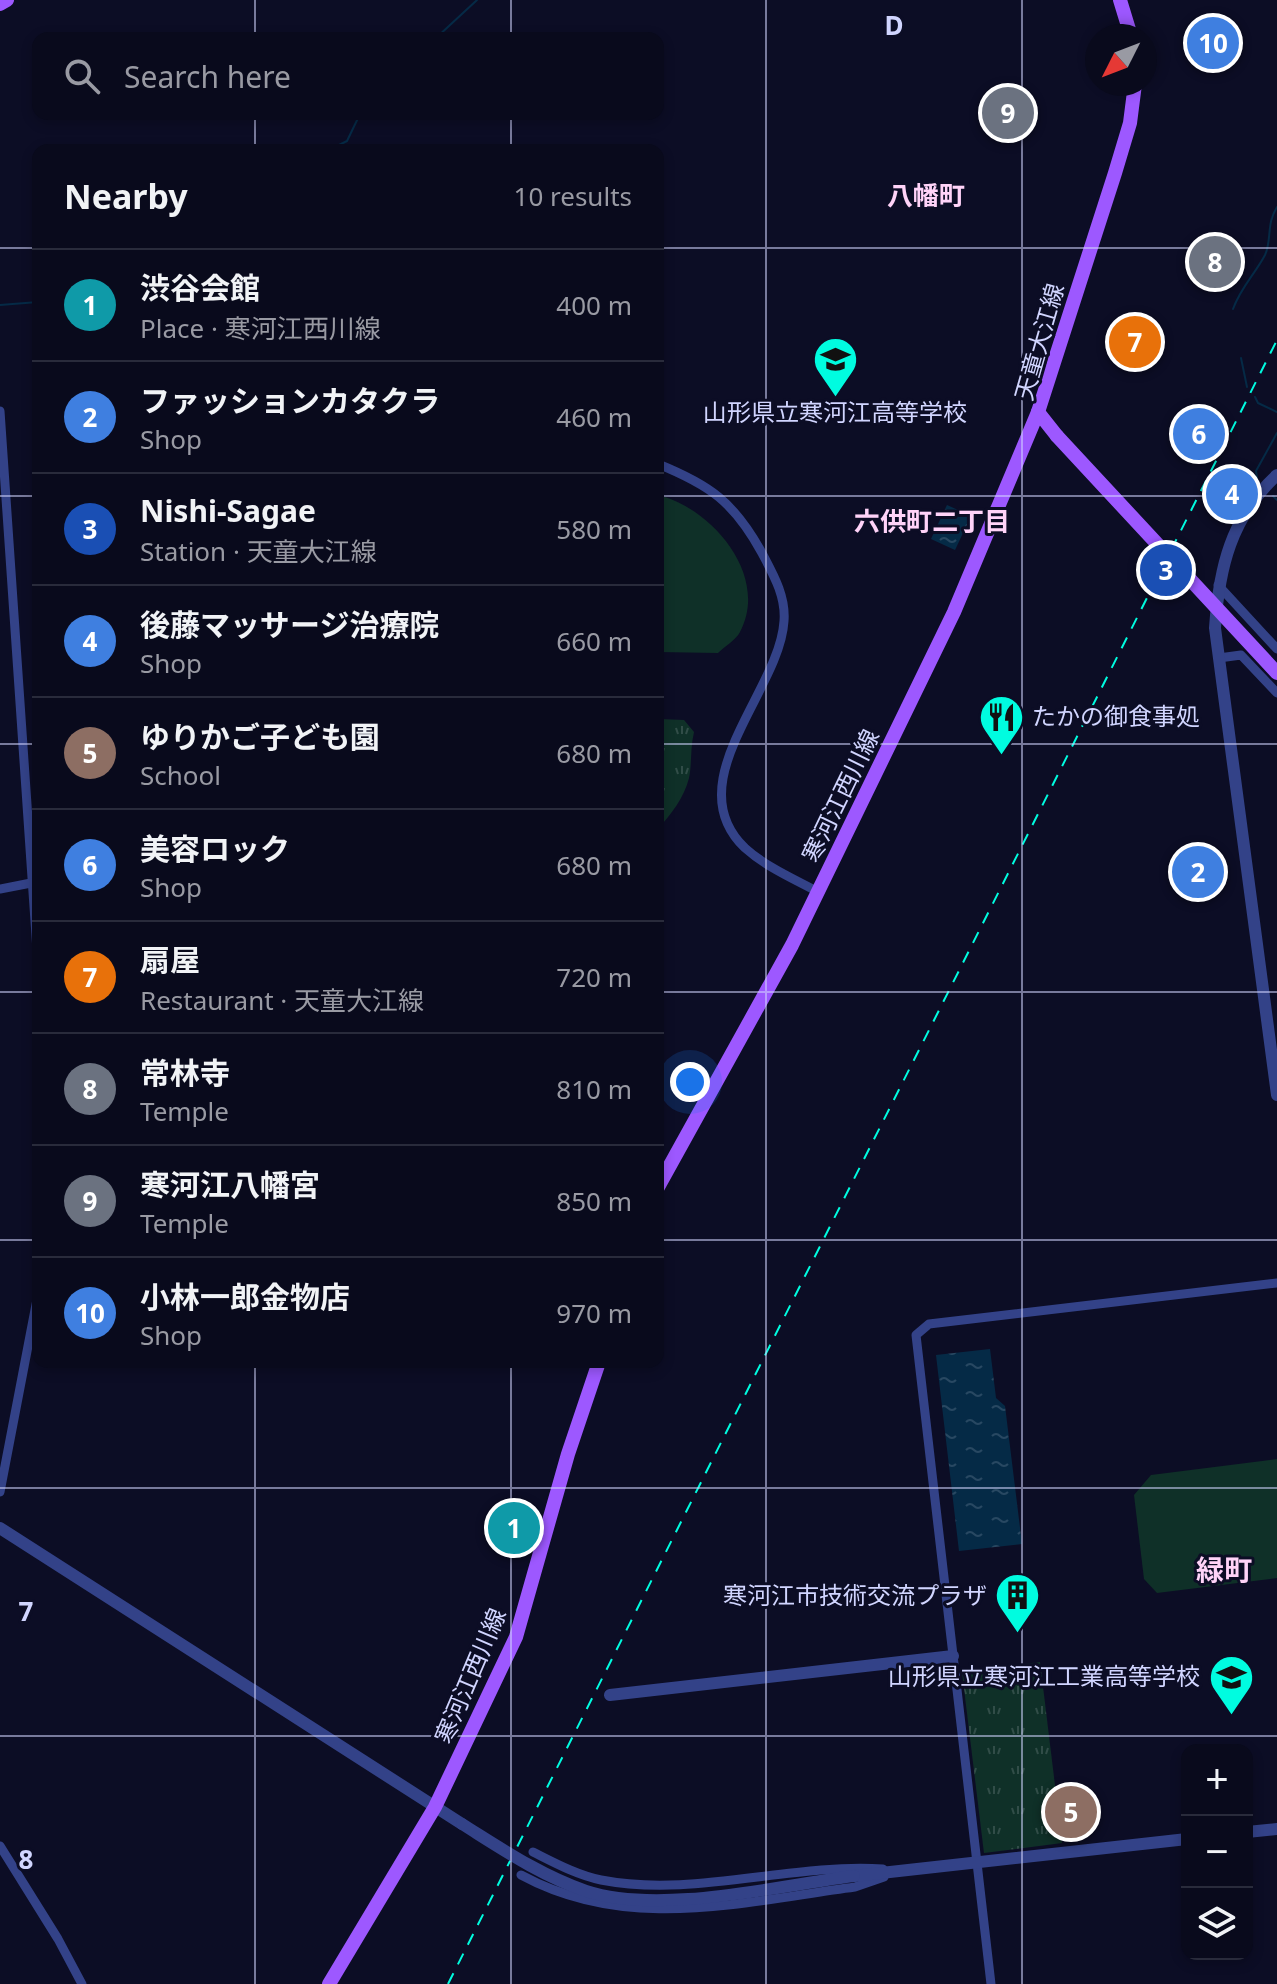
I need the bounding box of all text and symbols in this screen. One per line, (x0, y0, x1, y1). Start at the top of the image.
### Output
text: D (884, 7, 904, 43)
pin: 10 (1187, 13, 1239, 73)
north arrow (1085, 24, 1157, 96)
search box (32, 32, 664, 120)
icon: search (60, 54, 104, 98)
text: Search here (124, 56, 291, 97)
pin: 9 (982, 83, 1034, 143)
text: Nearby (64, 173, 188, 219)
district label: 八幡町 (887, 177, 965, 213)
text: 10 results (514, 178, 632, 214)
pin: 8 (1189, 232, 1241, 292)
text: 渋谷会館 (140, 267, 260, 308)
street label: 天童大江線 (1006, 279, 1071, 404)
text: 1 (83, 287, 97, 323)
text: 400 m (556, 287, 632, 323)
text: Place · 寒河江西川線 (140, 310, 381, 346)
pin: 7 (1109, 312, 1161, 372)
school or university icon: 山形県立寒河江高等学校 (811, 335, 859, 398)
text: ファッションカタクラ (140, 380, 440, 421)
place label: 山形県立寒河江高等学校 (703, 395, 967, 428)
text: 2 (83, 399, 97, 435)
text: 460 m (556, 399, 632, 435)
pin: 6 (1173, 404, 1225, 464)
text: Shop (140, 421, 202, 457)
pin: 4 (1206, 464, 1258, 524)
text: Nishi-Sagae (140, 490, 316, 531)
district label: 六供町二丁目 (854, 503, 1010, 539)
text: 3 (83, 511, 97, 547)
text: 580 m (556, 511, 632, 547)
text: Station · 天童大江線 (140, 533, 377, 569)
pin: 3 (1140, 540, 1192, 600)
text: 後藤マッサージ治療院 (140, 604, 439, 645)
text: 4 (83, 623, 97, 659)
text: 660 m (556, 623, 632, 659)
text: Shop (140, 645, 202, 681)
restaurant icon: たかの御食事処 (977, 693, 1025, 756)
place label: たかの御食事処 (1032, 699, 1200, 732)
text: ゆりかご子ども園 (140, 716, 380, 757)
street label: 寒河江西川線 (793, 723, 886, 867)
text: 5 (83, 735, 97, 771)
text: 680 m (556, 735, 632, 771)
text: School (140, 757, 221, 793)
text: 美容ロック (140, 828, 290, 869)
pin: 2 (1172, 842, 1224, 902)
text: 6 (83, 847, 97, 883)
text: 680 m (556, 847, 632, 883)
text: Shop (140, 869, 202, 905)
text: 扇屋 (140, 939, 200, 980)
text: 7 (83, 959, 97, 995)
text: 720 m (556, 959, 632, 995)
text: Restaurant · 天童大江線 (140, 982, 424, 1018)
text: 常林寺 (140, 1052, 230, 1093)
your location (670, 1062, 710, 1102)
text: 8 (83, 1071, 97, 1107)
text: 810 m (556, 1071, 632, 1107)
text: Temple (140, 1093, 229, 1129)
text: 寒河江八幡宮 (140, 1164, 320, 1205)
text: 9 (83, 1183, 97, 1219)
text: 850 m (556, 1183, 632, 1219)
text: Temple (140, 1205, 229, 1241)
text: 小林一郎金物店 (140, 1276, 350, 1317)
text: 10 (75, 1295, 105, 1331)
text: 970 m (556, 1295, 632, 1331)
text: Shop (140, 1317, 202, 1353)
pin: 1 (488, 1498, 540, 1558)
district label: 緑町 (1196, 1550, 1252, 1588)
building icon: 寒河江市技術交流プラザ (994, 1572, 1042, 1635)
place label: 寒河江市技術交流プラザ (723, 1578, 987, 1611)
text: 7 (19, 1593, 34, 1629)
street label: 寒河江西川線 (426, 1603, 513, 1748)
school or university icon: 山形県立寒河江工業高等学校 (1207, 1653, 1255, 1716)
place label: 山形県立寒河江工業高等学校 (888, 1659, 1200, 1692)
map controls (1181, 1744, 1253, 1960)
button: + (1181, 1744, 1253, 1816)
pin: 5 (1045, 1782, 1097, 1842)
button: − (1181, 1816, 1253, 1888)
text: 8 (19, 1841, 33, 1877)
button: layers (1181, 1888, 1253, 1960)

